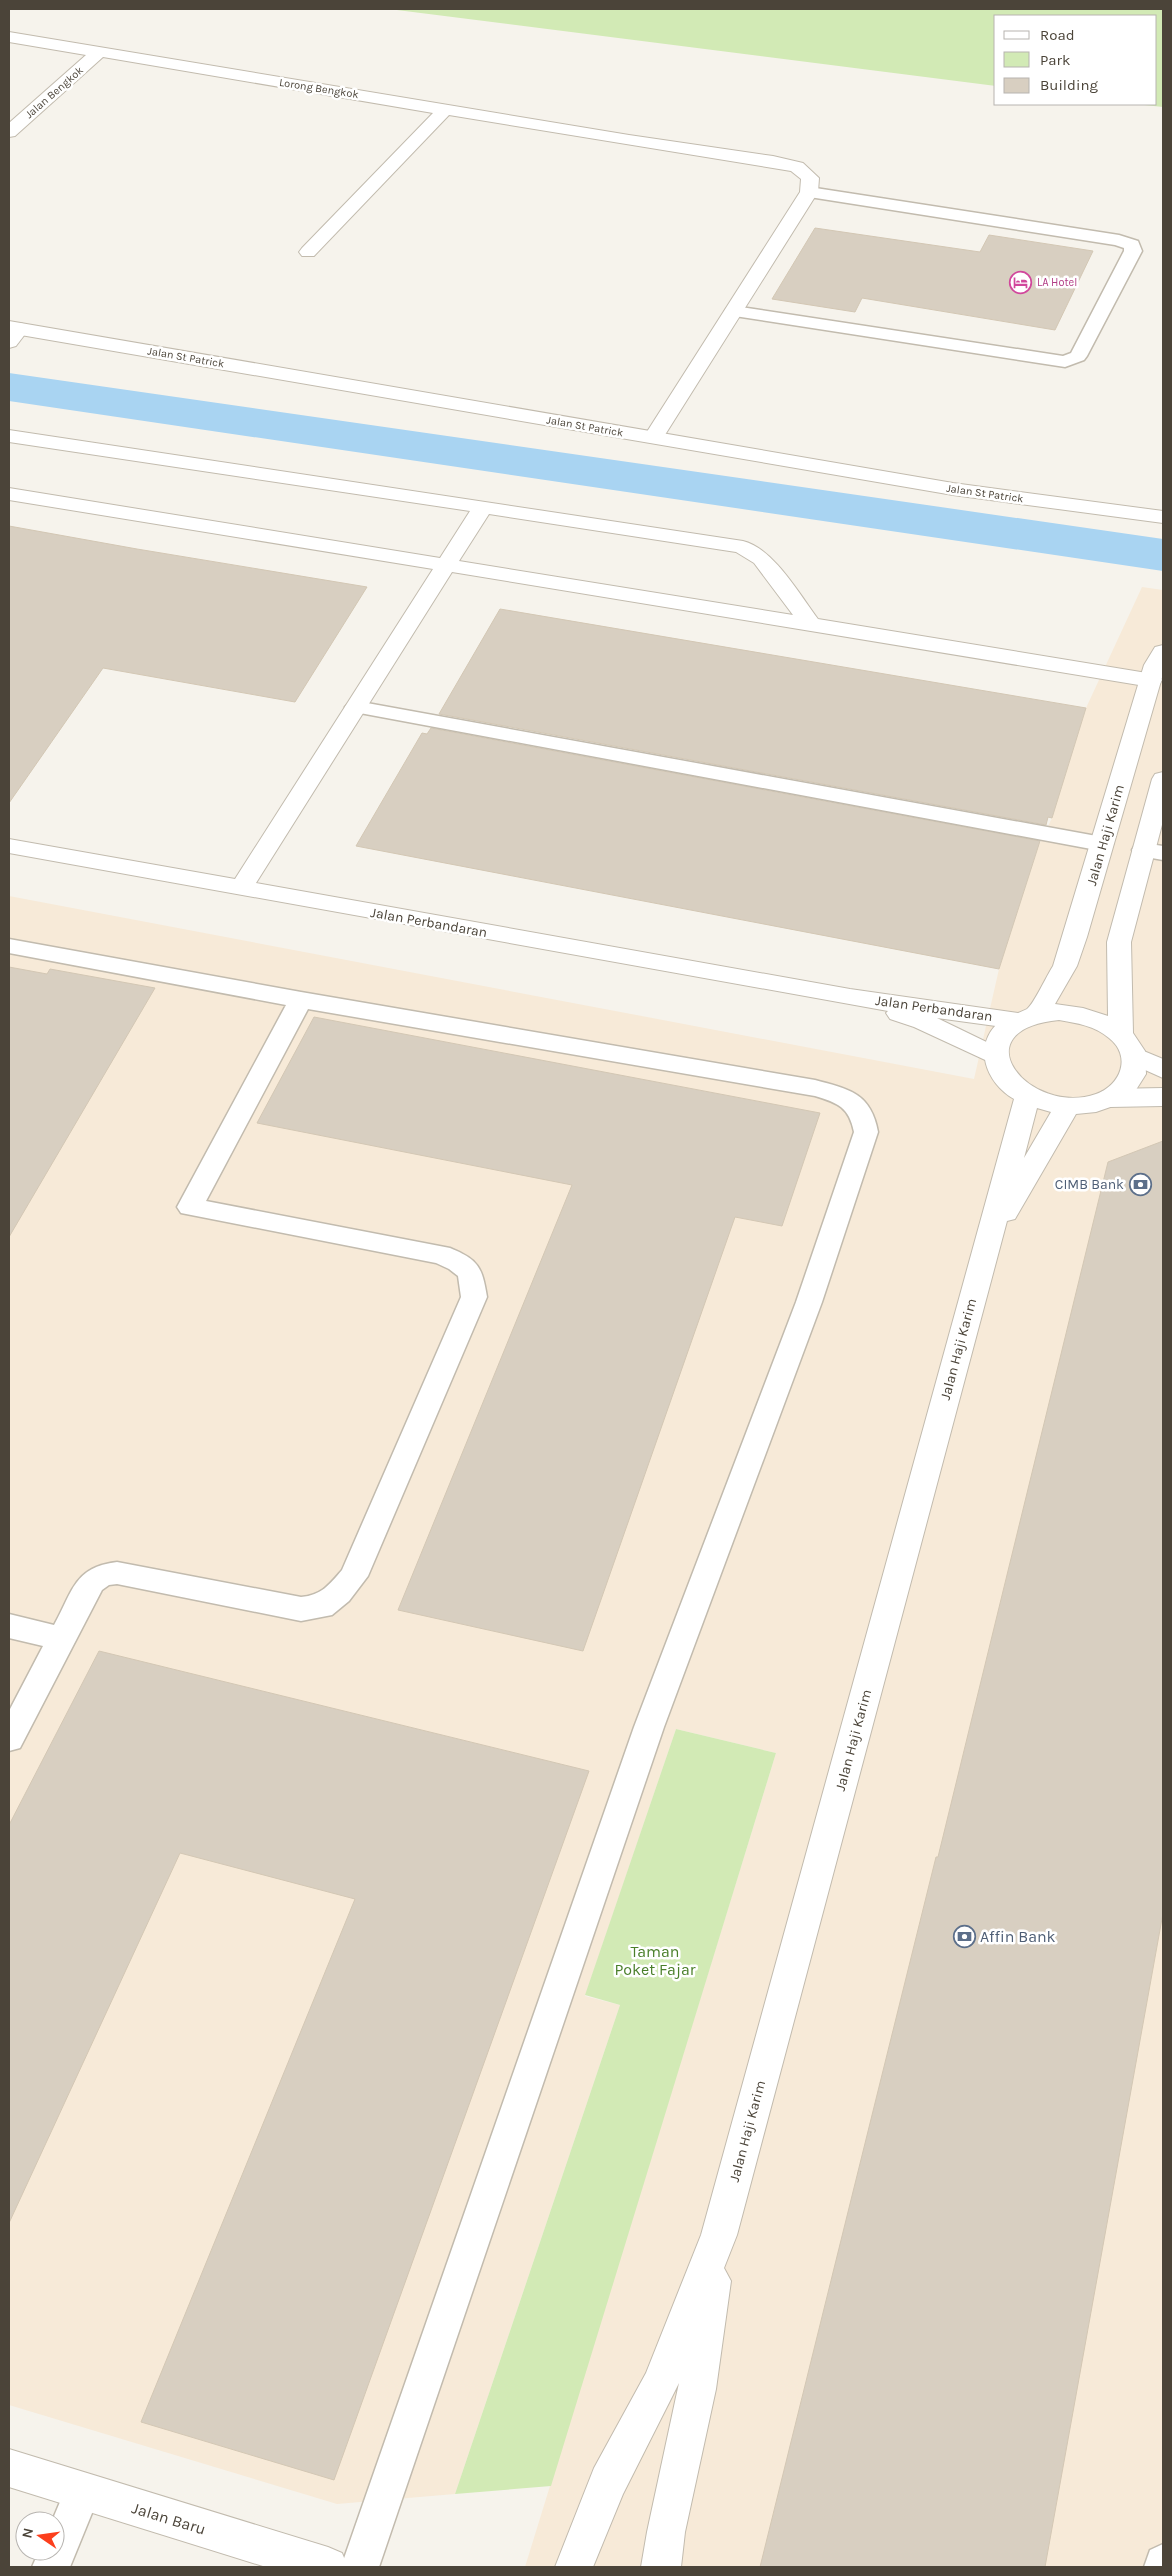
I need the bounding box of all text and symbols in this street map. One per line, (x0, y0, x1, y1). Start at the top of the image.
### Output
legend (994, 15, 1157, 105)
text: Road (1040, 26, 1075, 44)
text: Park (1040, 51, 1070, 69)
street label: Jalan Bengkok (23, 64, 86, 121)
street label: Lorong Bengkok (278, 76, 360, 101)
text: Building (1040, 76, 1098, 94)
hotel icon: LA Hotel (1009, 270, 1033, 294)
place label: LA Hotel (1037, 276, 1077, 289)
street label: Jalan St Patrick (147, 344, 225, 371)
street label: Jalan St Patrick (546, 413, 624, 440)
street label: Jalan St Patrick (946, 482, 1024, 505)
street label: Jalan Haji Karim (1083, 783, 1128, 888)
street label: Jalan Perbandaran (369, 904, 489, 941)
street label: Jalan Perbandaran (874, 992, 994, 1025)
bank icon: CIMB Bank (1128, 1172, 1152, 1196)
place label: CIMB Bank (1055, 1176, 1124, 1193)
street label: Jalan Haji Karim (937, 1297, 980, 1402)
street label: Jalan Haji Karim (832, 1688, 875, 1793)
bank icon: Affin Bank (952, 1924, 976, 1948)
place label: Affin Bank (980, 1927, 1056, 1946)
park label: Taman Poket Fajar (614, 1942, 696, 1979)
street label: Jalan Haji Karim (726, 2079, 769, 2184)
street label: Jalan Baru (130, 2498, 208, 2539)
north arrow (15, 2511, 65, 2561)
text: N (18, 2526, 37, 2540)

